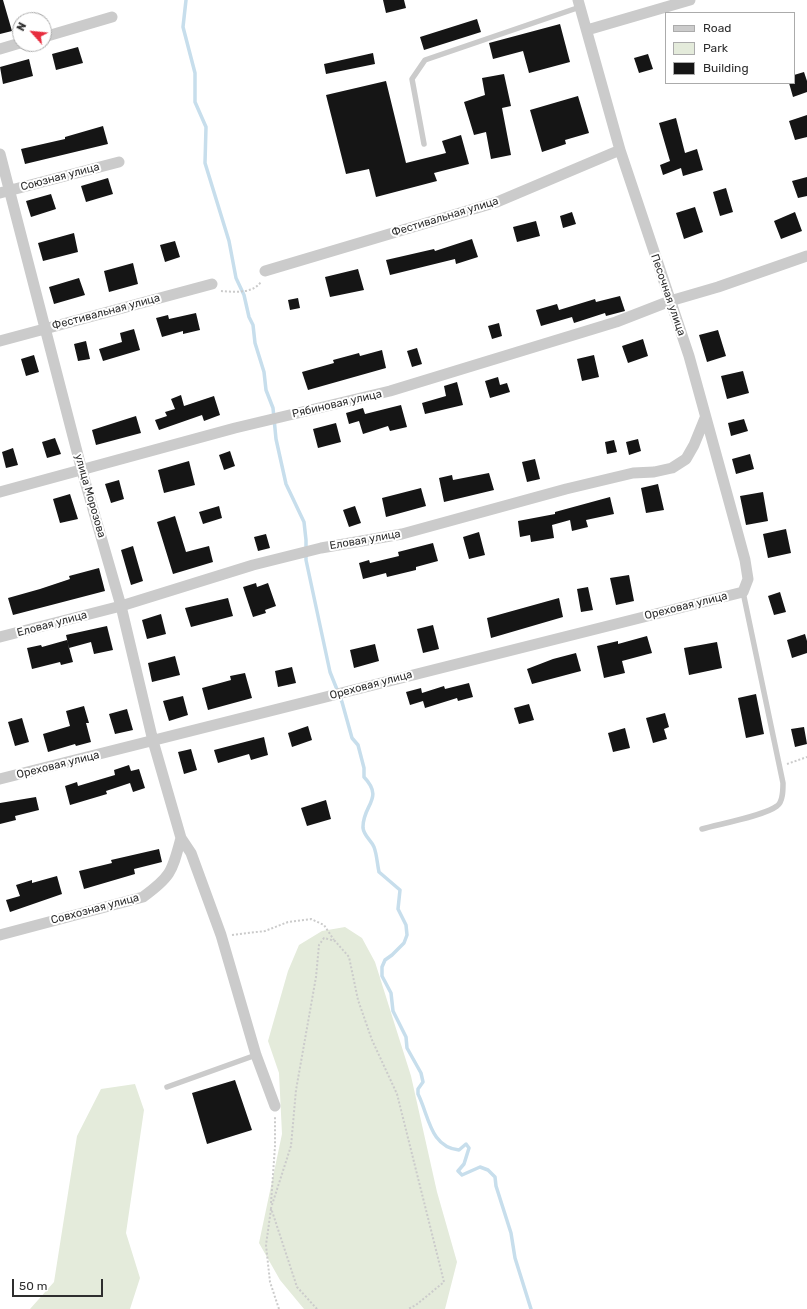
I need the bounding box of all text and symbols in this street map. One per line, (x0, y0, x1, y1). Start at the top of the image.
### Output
north arrow (12, 12, 52, 52)
legend (665, 12, 795, 84)
text: N (14, 20, 29, 33)
text: Road (703, 21, 731, 35)
text: Park (703, 41, 728, 55)
text: Building (703, 61, 749, 75)
street label: Союзная улица (19, 160, 101, 194)
street label: Фестивальная улица (390, 194, 500, 240)
street label: Песочная улица (648, 252, 688, 338)
street label: Фестивальная улица (51, 291, 161, 333)
street label: Рябиновая улица (291, 387, 383, 421)
street label: улица Морозова (72, 453, 108, 539)
street label: Еловая улица (328, 527, 402, 553)
street label: Ореховая улица (643, 589, 729, 623)
street label: Еловая улица (16, 608, 88, 640)
street label: Ореховая улица (328, 668, 414, 702)
street label: Ореховая улица (15, 748, 101, 782)
street label: Совхозная улица (49, 891, 141, 927)
scale bar (14, 1271, 105, 1297)
text: 50 m (19, 1279, 47, 1293)

